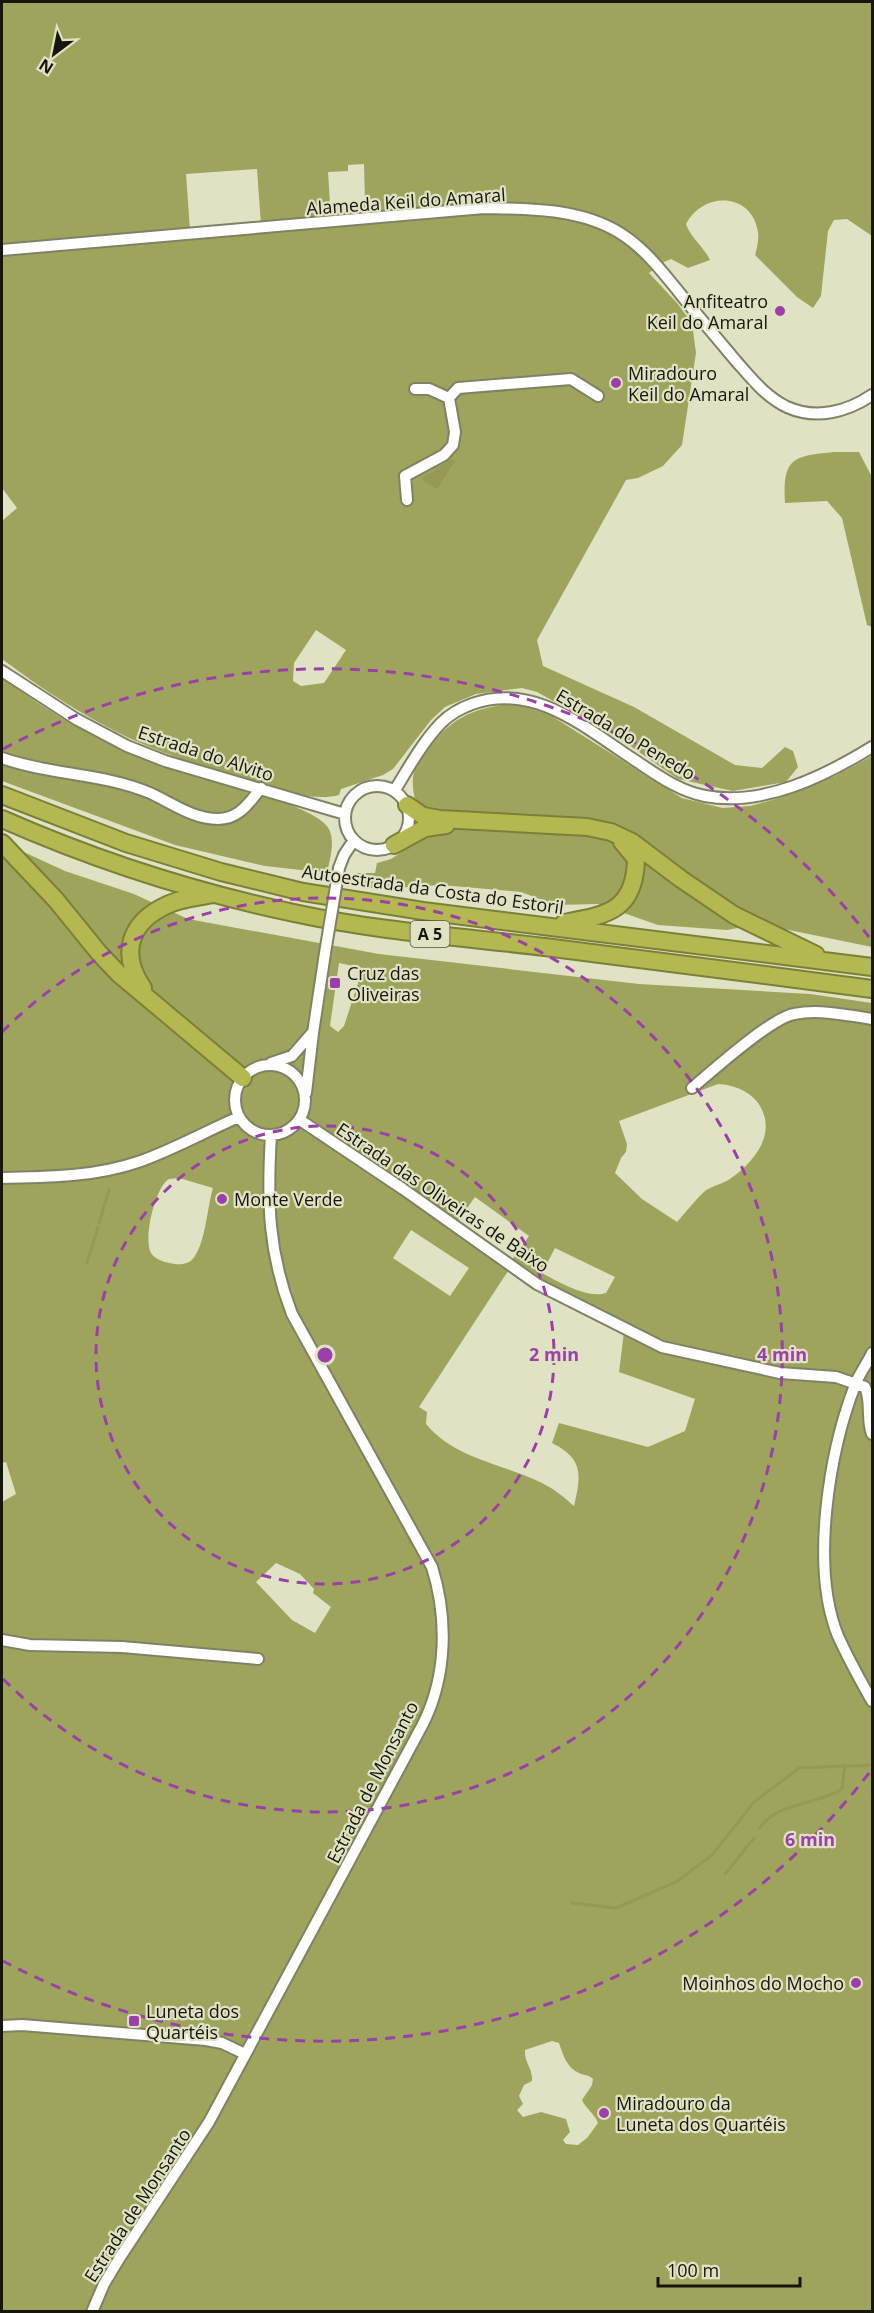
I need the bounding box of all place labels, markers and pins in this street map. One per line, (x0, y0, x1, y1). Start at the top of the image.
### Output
place label: Anfiteatro Keil do Amaral (647, 289, 768, 334)
marker: Anfiteatro Keil do Amaral (773, 304, 787, 318)
place label: Miradouro Keil do Amaral (628, 361, 749, 406)
marker: Miradouro Keil do Amaral (609, 376, 623, 390)
place label: Cruz das Oliveiras (347, 961, 420, 1006)
marker: Cruz das Oliveiras (328, 976, 342, 990)
place label: Monte Verde (234, 1187, 343, 1211)
marker: Monte Verde (215, 1192, 229, 1206)
centre of rings (315, 1345, 335, 1365)
place label: Moinhos do Mocho (682, 1971, 844, 1995)
marker: Moinhos do Mocho (849, 1976, 863, 1990)
place label: Luneta dos Quartéis (146, 1999, 239, 2044)
marker: Luneta dos Quartéis (127, 2014, 141, 2028)
place label: Miradouro da Luneta dos Quartéis (616, 2091, 786, 2136)
marker: Miradouro da Luneta dos Quartéis (597, 2106, 611, 2120)

